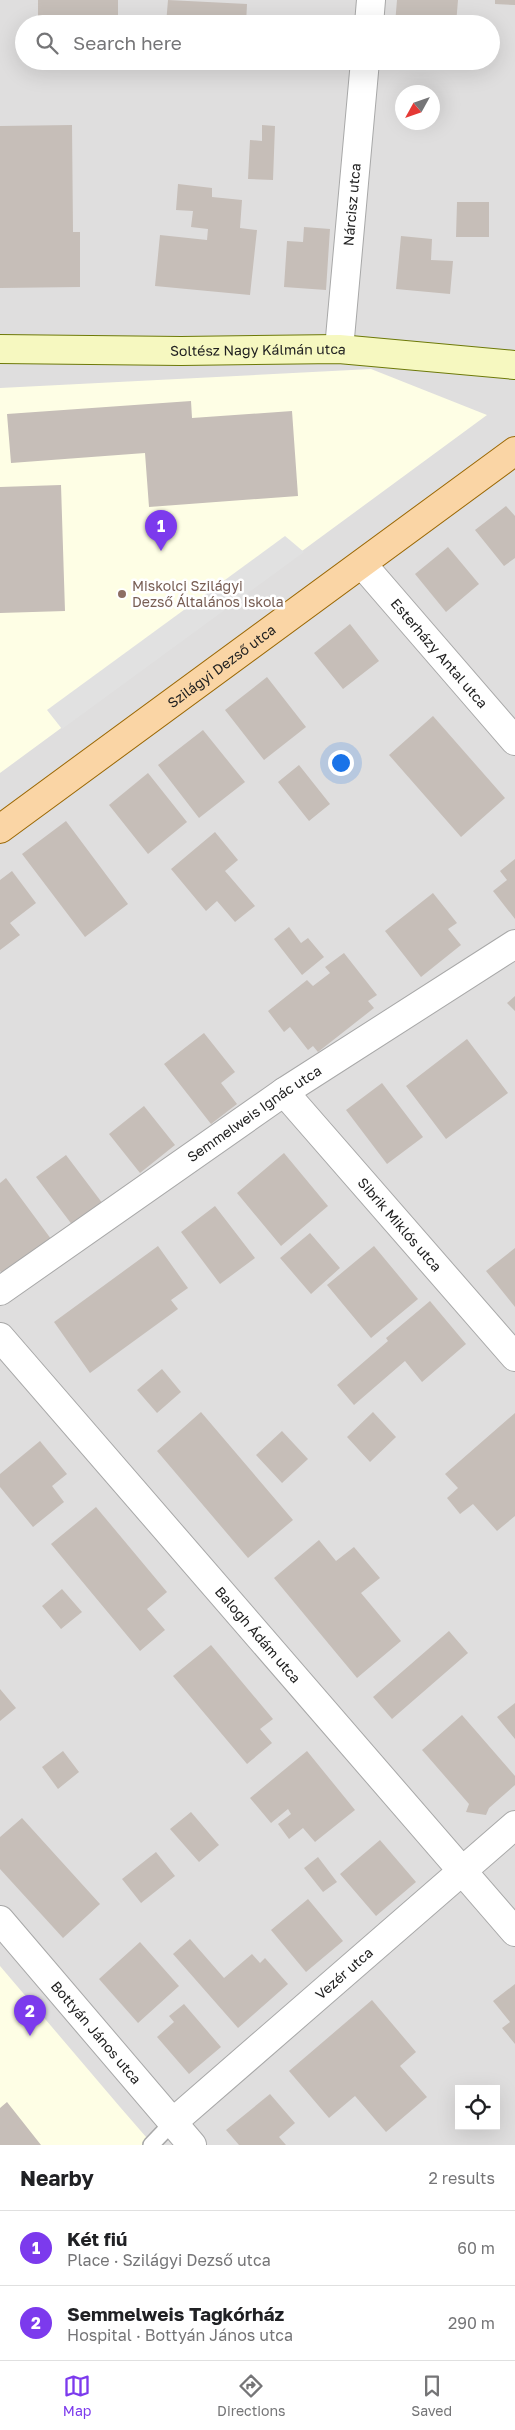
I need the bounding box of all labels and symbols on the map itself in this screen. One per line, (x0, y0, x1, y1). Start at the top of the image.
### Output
north arrow (395, 85, 440, 130)
street label: Nárcisz utca (339, 162, 364, 247)
street label: Soltész Nagy Kálmán utca (170, 340, 347, 359)
pin: 1 (145, 510, 177, 551)
place label: Miskolci Szilágyi Dezső Általános Iskola (132, 577, 284, 610)
marker: Miskolci Szilágyi Dezső Általános Iskola (116, 588, 128, 600)
street label: Esterházy Antal utca (388, 595, 492, 711)
street label: Szilágyi Dezső utca (164, 621, 279, 711)
your location (328, 750, 354, 776)
street label: Semmelweis Ignác utca (184, 1061, 324, 1165)
street label: Sibrik Miklós utca (354, 1174, 446, 1275)
street label: Balogh Ádám utca (212, 1583, 305, 1686)
street label: Vezér utca (312, 1944, 376, 2003)
street label: Bottyán János utca (48, 1977, 145, 2087)
pin: 2 (14, 1995, 46, 2036)

